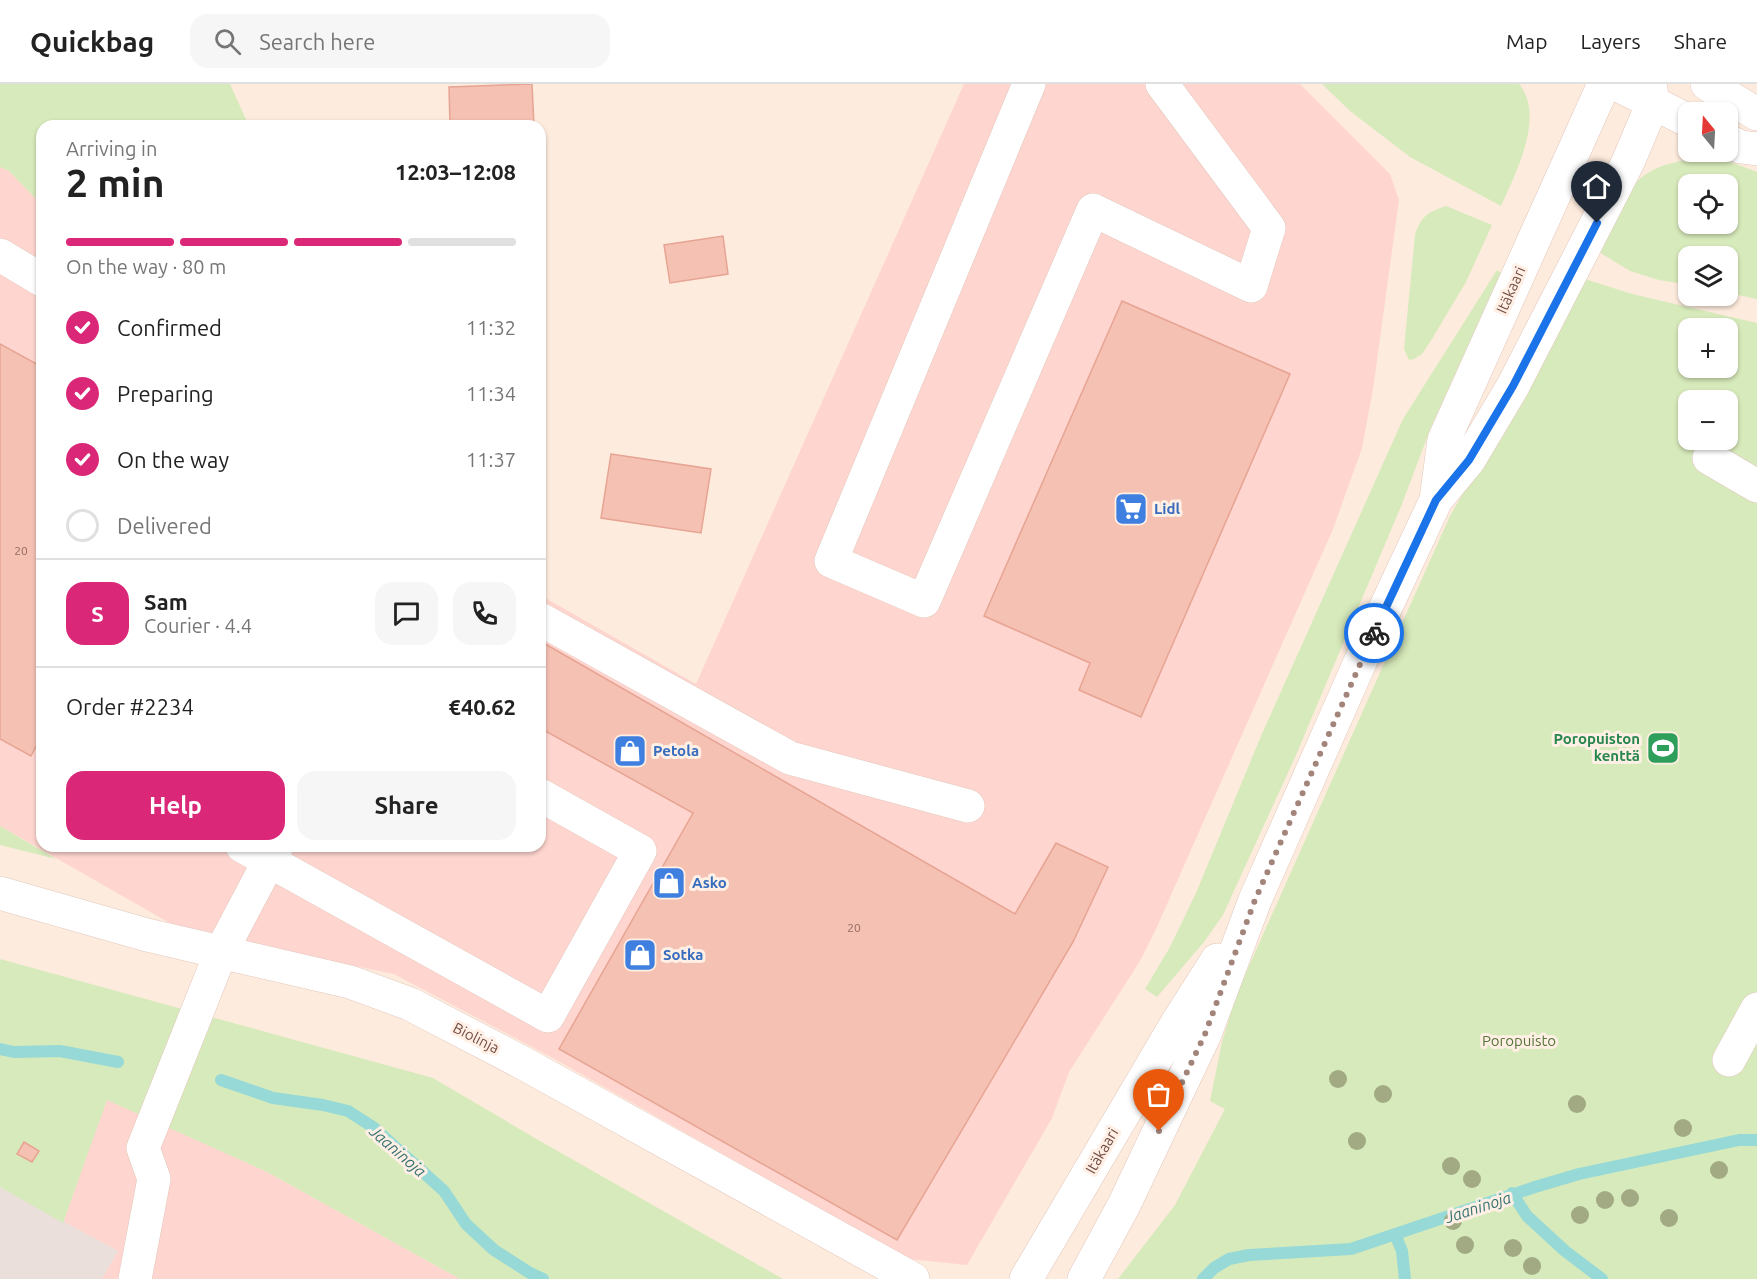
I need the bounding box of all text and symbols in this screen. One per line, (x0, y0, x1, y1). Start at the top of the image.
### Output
search box (190, 14, 610, 68)
icon: search (211, 25, 244, 58)
text: Quickbag (30, 26, 154, 57)
text: Search here (259, 29, 375, 54)
text: Map (1506, 29, 1547, 53)
text: Layers (1580, 29, 1641, 53)
text: Share (1674, 29, 1727, 53)
north arrow (1678, 102, 1738, 162)
map controls (1678, 102, 1738, 450)
text: Arriving in (66, 137, 157, 160)
text: 12:03–12:08 (395, 159, 516, 184)
text: 2 min (66, 161, 165, 204)
pin (1571, 161, 1622, 223)
icon: home (1580, 170, 1613, 203)
button: locate (1678, 174, 1738, 234)
button: layers (1678, 246, 1738, 306)
text: On the way · 80 m (66, 255, 226, 278)
street label: Itäkaari (1493, 264, 1528, 316)
icon: check (66, 311, 99, 344)
text: Confirmed (117, 315, 222, 340)
text: 11:32 (466, 316, 516, 339)
button: + (1678, 318, 1738, 378)
icon: check (66, 377, 99, 410)
text: Preparing (117, 381, 214, 406)
text: 11:34 (466, 382, 516, 405)
button: − (1678, 390, 1738, 450)
icon: check (66, 443, 99, 476)
text: On the way (117, 447, 229, 472)
text: 11:37 (466, 448, 516, 471)
supermarket icon: Lidl (1113, 491, 1149, 527)
place label: Lidl (1154, 500, 1180, 517)
text: Delivered (117, 513, 212, 538)
house number: 20 (14, 544, 28, 557)
button: chat (375, 582, 438, 645)
button: phone (453, 582, 516, 645)
text: Sam (144, 589, 188, 614)
text: S (91, 601, 104, 626)
courier (1344, 603, 1404, 663)
text: Courier · 4.4 (144, 614, 252, 637)
icon: bike (1358, 617, 1391, 650)
text: Order #2234 (66, 694, 194, 719)
text: €40.62 (449, 694, 516, 719)
place label: Poropuiston kenttä (1554, 730, 1640, 764)
sports icon: Poropuiston kenttä (1645, 730, 1681, 766)
shop icon: Petola (612, 733, 648, 769)
place label: Petola (653, 742, 699, 759)
button: Help (66, 771, 285, 840)
button: Share (297, 771, 516, 840)
shop icon: Asko (651, 865, 687, 901)
place label: Asko (692, 874, 727, 891)
house number: 20 (847, 921, 861, 934)
shop icon: Sotka (622, 937, 658, 973)
place label: Sotka (663, 946, 703, 963)
street label: Biolinja (450, 1019, 502, 1056)
park label: Poropuisto (1482, 1032, 1556, 1049)
pin (1133, 1069, 1184, 1131)
icon: bag (1142, 1078, 1175, 1111)
water label: Jaaninoja (366, 1121, 430, 1180)
street label: Itäkaari (1082, 1125, 1121, 1177)
water label: Jaaninoja (1442, 1188, 1513, 1226)

